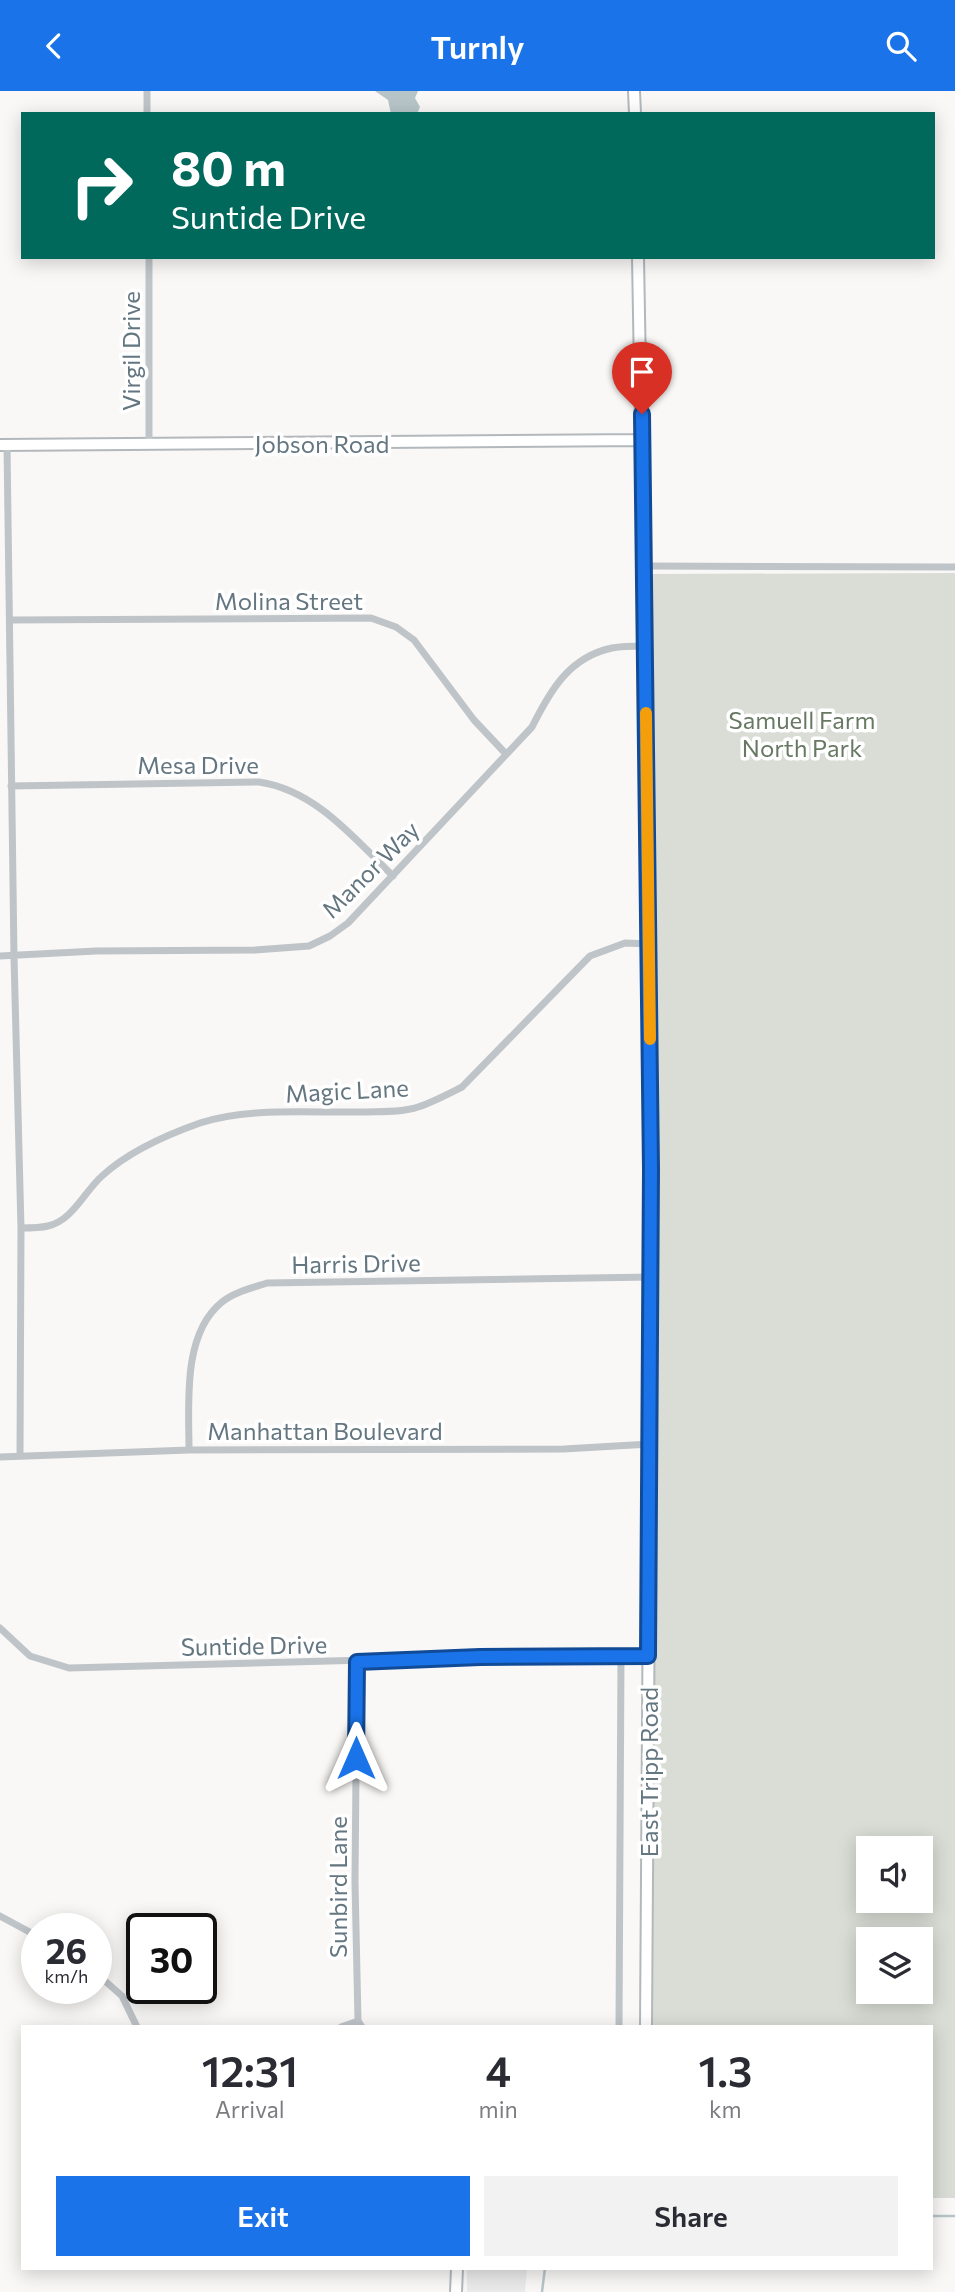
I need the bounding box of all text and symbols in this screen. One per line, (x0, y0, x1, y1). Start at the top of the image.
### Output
text: Turnly (431, 26, 524, 66)
icon: back (35, 27, 73, 65)
icon: search (882, 27, 920, 65)
text: 80 m (171, 136, 286, 196)
icon: right (56, 140, 147, 231)
text: Suntide Drive (171, 196, 366, 236)
street label: Virgil Drive (116, 291, 145, 411)
pin (612, 342, 672, 414)
icon: arrive (623, 353, 661, 391)
street label: Jobson Road (255, 429, 389, 458)
street label: Molina Street (215, 586, 363, 615)
park label: Samuell Farm North Park (729, 705, 875, 762)
street label: Mesa Drive (137, 750, 259, 779)
street label: Manor Way (315, 814, 425, 924)
street label: Magic Lane (285, 1072, 409, 1108)
street label: Harris Drive (291, 1247, 421, 1279)
street label: Manhattan Boulevard (207, 1416, 443, 1445)
street label: Suntide Drive (181, 1629, 327, 1661)
street label: East Tripp Road (634, 1687, 663, 1857)
position arrow (319, 1721, 393, 1795)
street label: Sunbird Lane (323, 1816, 352, 1958)
map controls (856, 1836, 933, 2004)
button: sound (856, 1836, 933, 1913)
speed limit sign: 30 (126, 1913, 217, 2004)
button: layers (856, 1927, 933, 2004)
text: 26 (46, 1928, 87, 1971)
text: km/h (45, 1965, 88, 1987)
text: 12:31 (202, 2044, 298, 2096)
text: 4 (485, 2044, 511, 2096)
text: 1.3 (699, 2044, 752, 2096)
text: Arrival (215, 2095, 285, 2123)
text: min (479, 2095, 518, 2123)
text: km (709, 2095, 742, 2123)
button: Exit (56, 2176, 470, 2256)
button: Share (484, 2176, 898, 2256)

